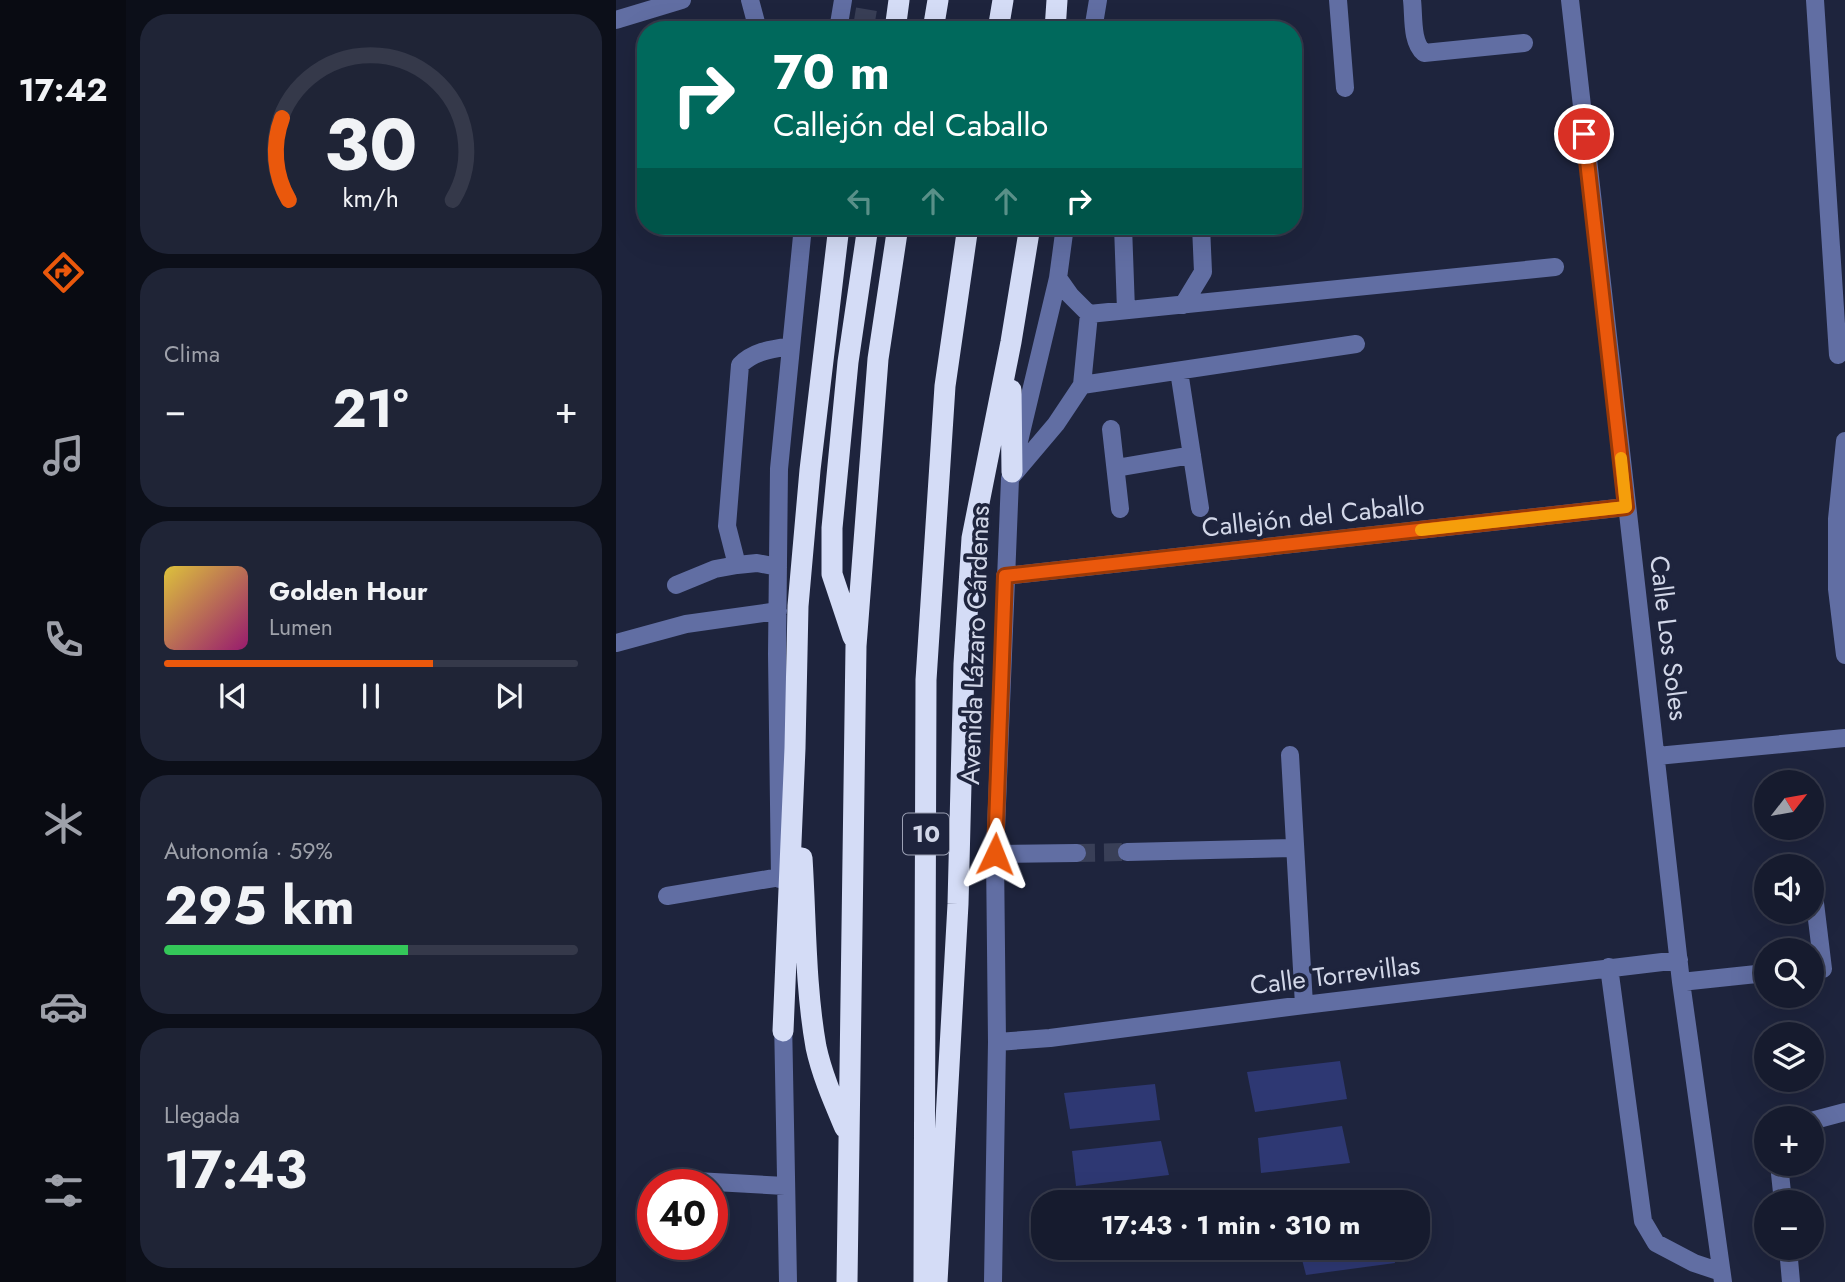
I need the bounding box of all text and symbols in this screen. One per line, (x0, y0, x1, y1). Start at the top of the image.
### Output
text: 70 m (773, 37, 890, 107)
icon: right (658, 49, 749, 140)
text: 17:42 (18, 67, 108, 113)
text: 30 (324, 92, 418, 197)
text: Callejón del Caballo (773, 102, 1048, 148)
pin (1554, 104, 1614, 164)
icon: arrive (1565, 115, 1603, 153)
text: km/h (343, 180, 399, 216)
icon: left (841, 182, 879, 220)
icon: ahead (914, 182, 952, 220)
icon: ahead (987, 182, 1025, 220)
icon: right (1060, 182, 1098, 220)
icon: directions (39, 248, 88, 297)
text: Clima (164, 337, 220, 371)
text: 21° (333, 371, 409, 447)
text: − (164, 382, 186, 437)
text: + (555, 382, 578, 437)
icon: music (39, 431, 88, 480)
street label: Callejón del Caballo (1200, 485, 1426, 547)
street label: Avenida Lázaro Cárdenas (951, 505, 999, 785)
street label: Calle Los Soles (1640, 553, 1698, 723)
text: Golden Hour (269, 572, 428, 610)
text: Lumen (269, 610, 333, 644)
icon: phone (39, 615, 88, 664)
icon: previous (214, 677, 252, 715)
icon: pause (352, 677, 390, 715)
icon: next (490, 677, 528, 715)
north arrow (1754, 770, 1824, 840)
map controls (1754, 770, 1824, 1260)
icon: climate (39, 799, 88, 848)
road number: 10 (903, 814, 949, 854)
position arrow (958, 817, 1032, 891)
text: Autonomía · 59% (164, 834, 333, 868)
button: sound (1754, 854, 1824, 924)
text: 295 km (164, 868, 355, 944)
button: search (1754, 938, 1824, 1008)
street label: Calle Torrevillas (1248, 946, 1422, 1004)
icon: car (39, 982, 88, 1031)
button: layers (1754, 1022, 1824, 1092)
text: Llegada (164, 1098, 240, 1132)
button: + (1754, 1106, 1824, 1176)
text: 17:43 (164, 1132, 307, 1208)
icon: filters (39, 1166, 88, 1215)
speed limit sign: 40 (637, 1169, 728, 1260)
button: − (1754, 1190, 1824, 1260)
text: 17:43 · 1 min · 310 m (1101, 1206, 1360, 1244)

